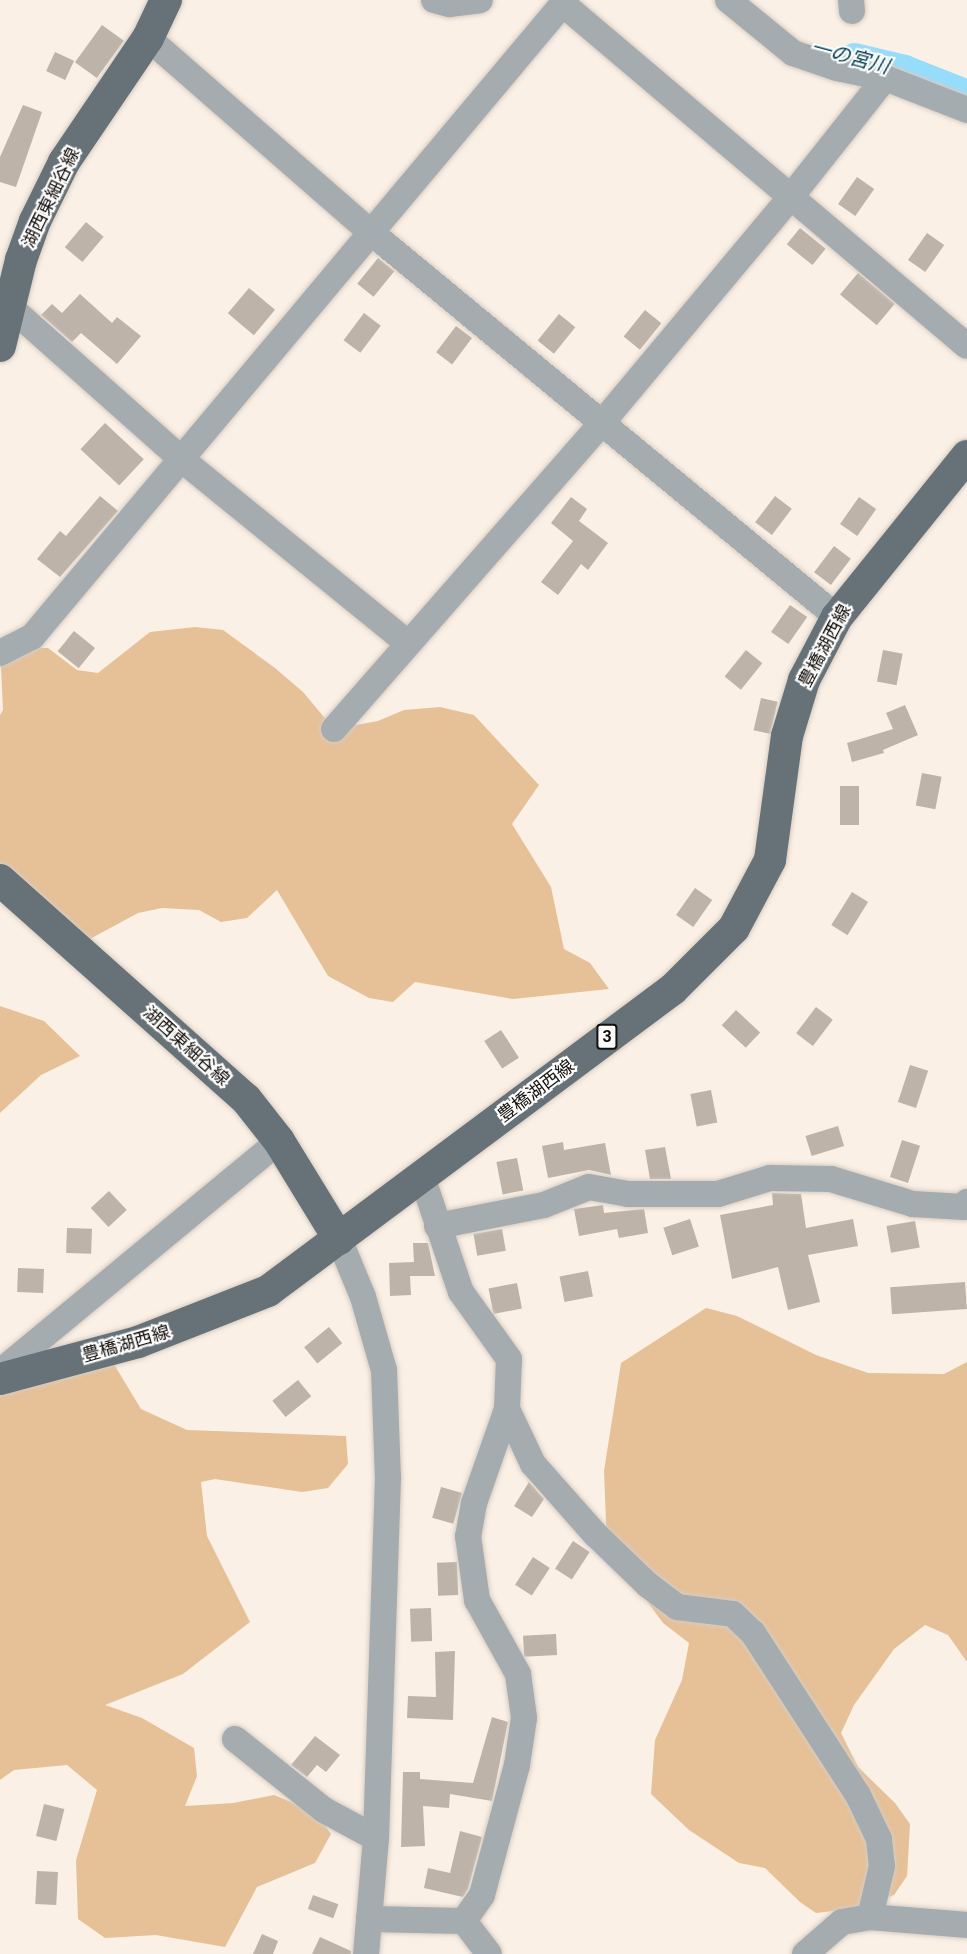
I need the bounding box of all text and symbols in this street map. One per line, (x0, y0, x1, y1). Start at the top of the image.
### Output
water label: 一の宮川 (808, 35, 892, 79)
street label: 湖西東細谷線 (18, 145, 84, 251)
street label: 豊橋湖西線 (794, 601, 856, 691)
street label: 湖西東細谷線 (139, 1002, 233, 1090)
road number: 3 (595, 1024, 619, 1050)
street label: 豊橋湖西線 (494, 1055, 578, 1127)
street label: 豊橋湖西線 (80, 1321, 172, 1367)

